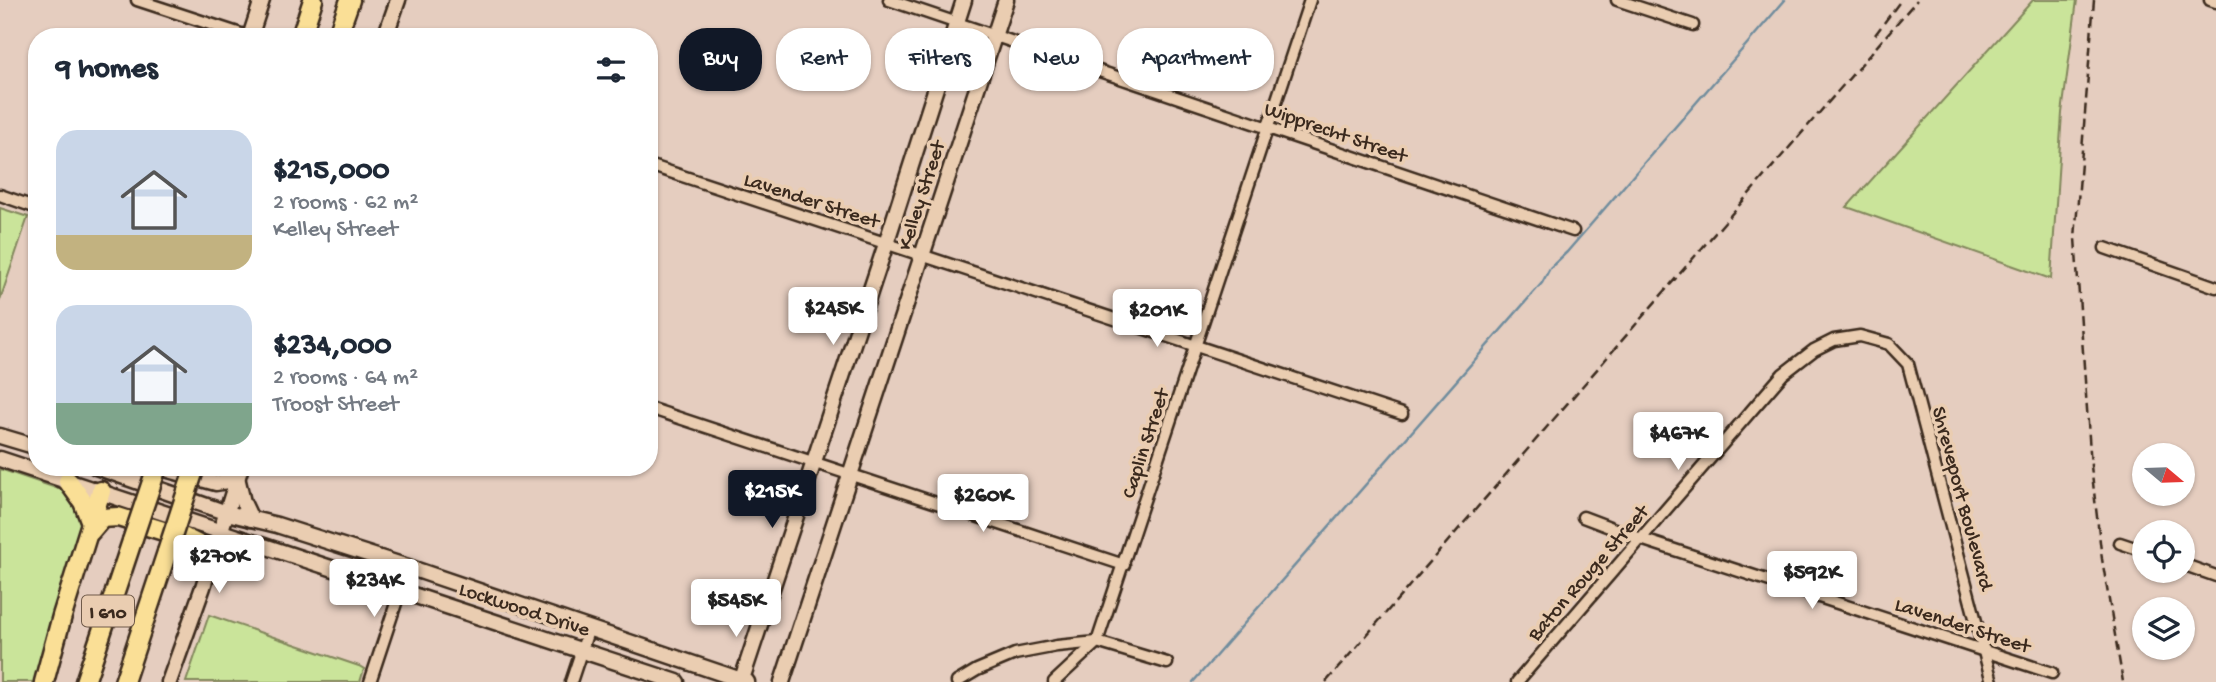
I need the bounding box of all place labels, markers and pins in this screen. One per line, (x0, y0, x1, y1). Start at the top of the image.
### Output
pin: $245K (784, 288, 882, 347)
pin: $201K (1108, 290, 1206, 349)
pin: $467K (1629, 412, 1727, 472)
pin: $215K (723, 470, 821, 530)
pin: $260K (934, 475, 1032, 534)
pin: $270K (170, 536, 268, 595)
pin: $592K (1763, 552, 1861, 611)
pin: $234K (325, 560, 423, 619)
pin: $545K (687, 580, 785, 639)

